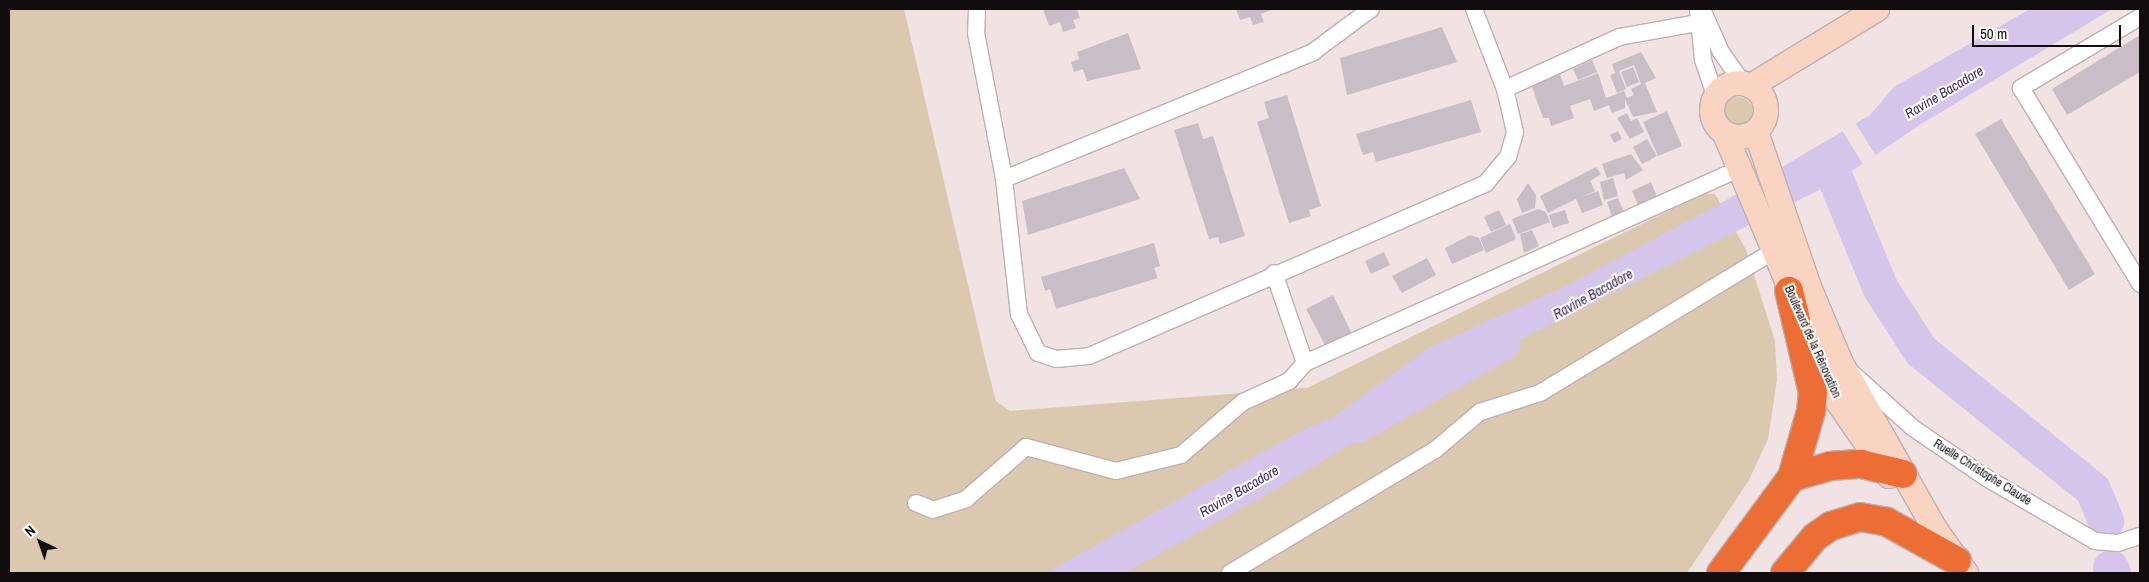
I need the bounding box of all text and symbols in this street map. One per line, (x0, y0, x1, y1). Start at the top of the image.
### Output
scale bar (1974, 15, 2123, 47)
text: 50 m (1980, 23, 2007, 44)
water label: Ravine Bacadore (1902, 62, 1986, 122)
water label: Ravine Bacadore (1550, 265, 1636, 323)
street label: Boulevard de la Rénovation (1781, 284, 1843, 400)
street label: Ruelle Christophe Claude (1930, 437, 2034, 509)
water label: Ravine Bacadore (1196, 462, 1282, 520)
north arrow (15, 517, 65, 567)
text: N (21, 521, 39, 540)

